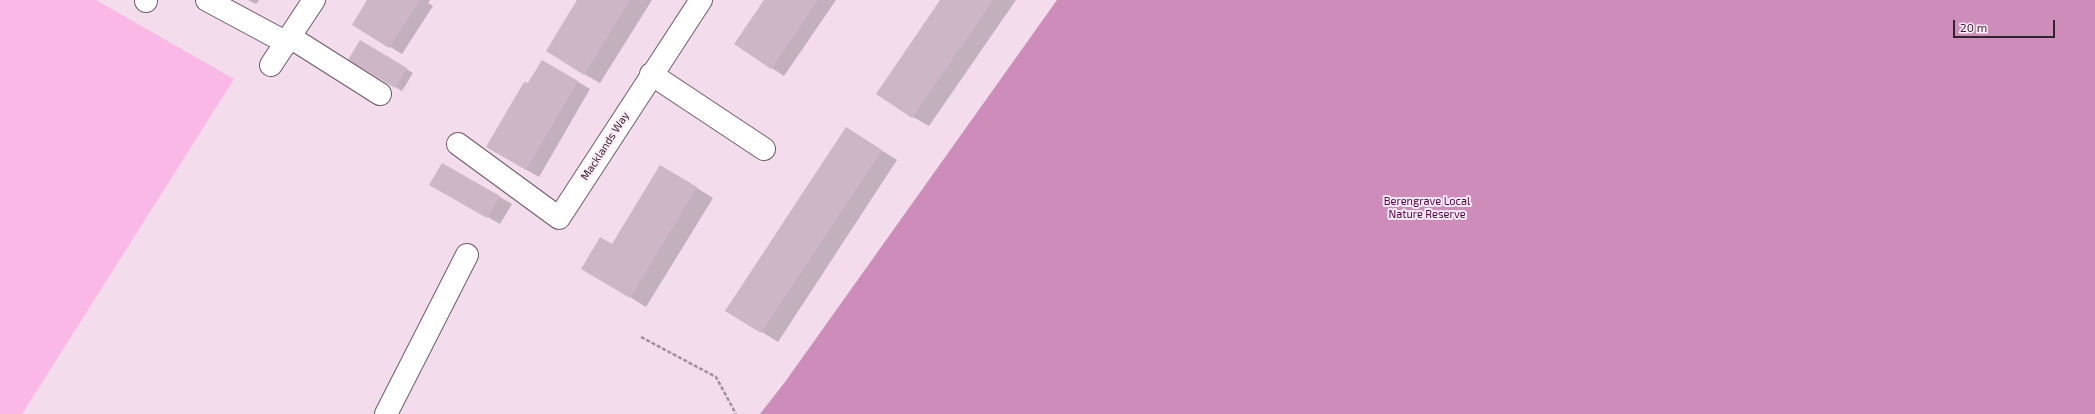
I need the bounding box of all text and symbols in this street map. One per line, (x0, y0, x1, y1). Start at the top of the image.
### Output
scale bar (1955, 12, 2057, 38)
text: 20 m (1960, 20, 1987, 34)
street label: Macklands Way (578, 109, 632, 183)
park label: Berengrave Local Nature Reserve (1384, 194, 1470, 220)

